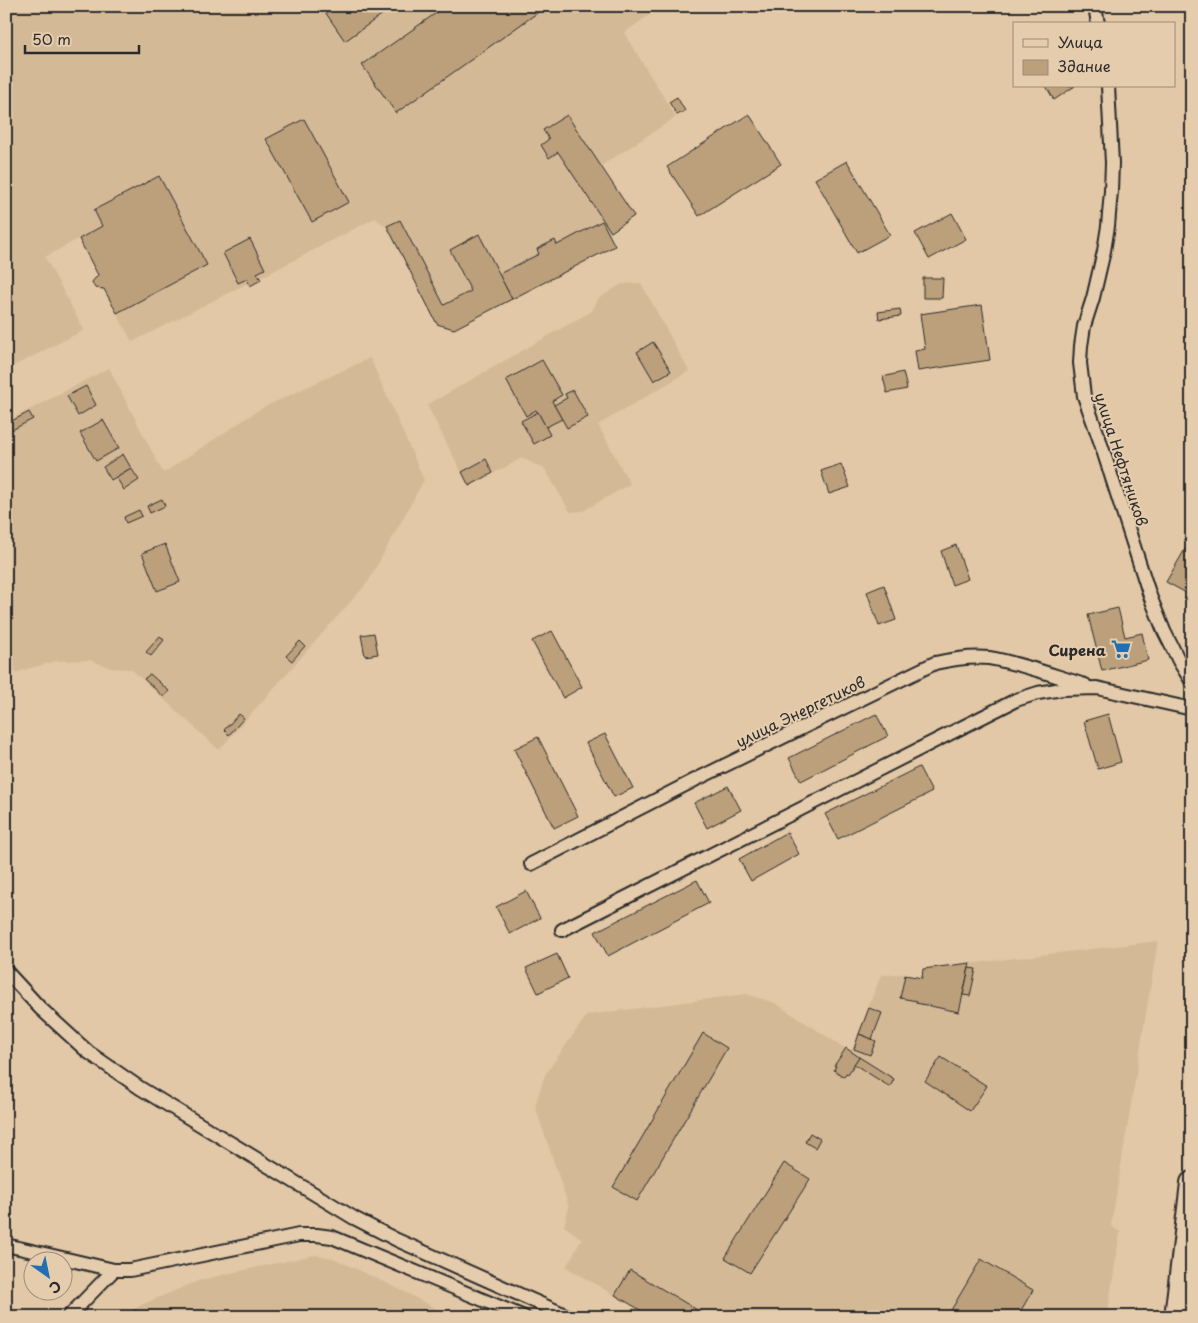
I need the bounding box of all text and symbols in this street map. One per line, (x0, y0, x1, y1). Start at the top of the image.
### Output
scale bar (25, 22, 139, 54)
legend (1013, 22, 1176, 88)
text: 50 m (32, 27, 71, 50)
text: Улица (1058, 30, 1103, 53)
text: Здание (1058, 54, 1111, 77)
street label: улица Нефтяников (1090, 389, 1155, 529)
place label: Сирена (1049, 638, 1106, 661)
supermarket icon: Сирена (1110, 638, 1132, 660)
street label: улица Энергетиков (731, 669, 869, 752)
north arrow (22, 1250, 72, 1300)
text: С (45, 1276, 65, 1299)

